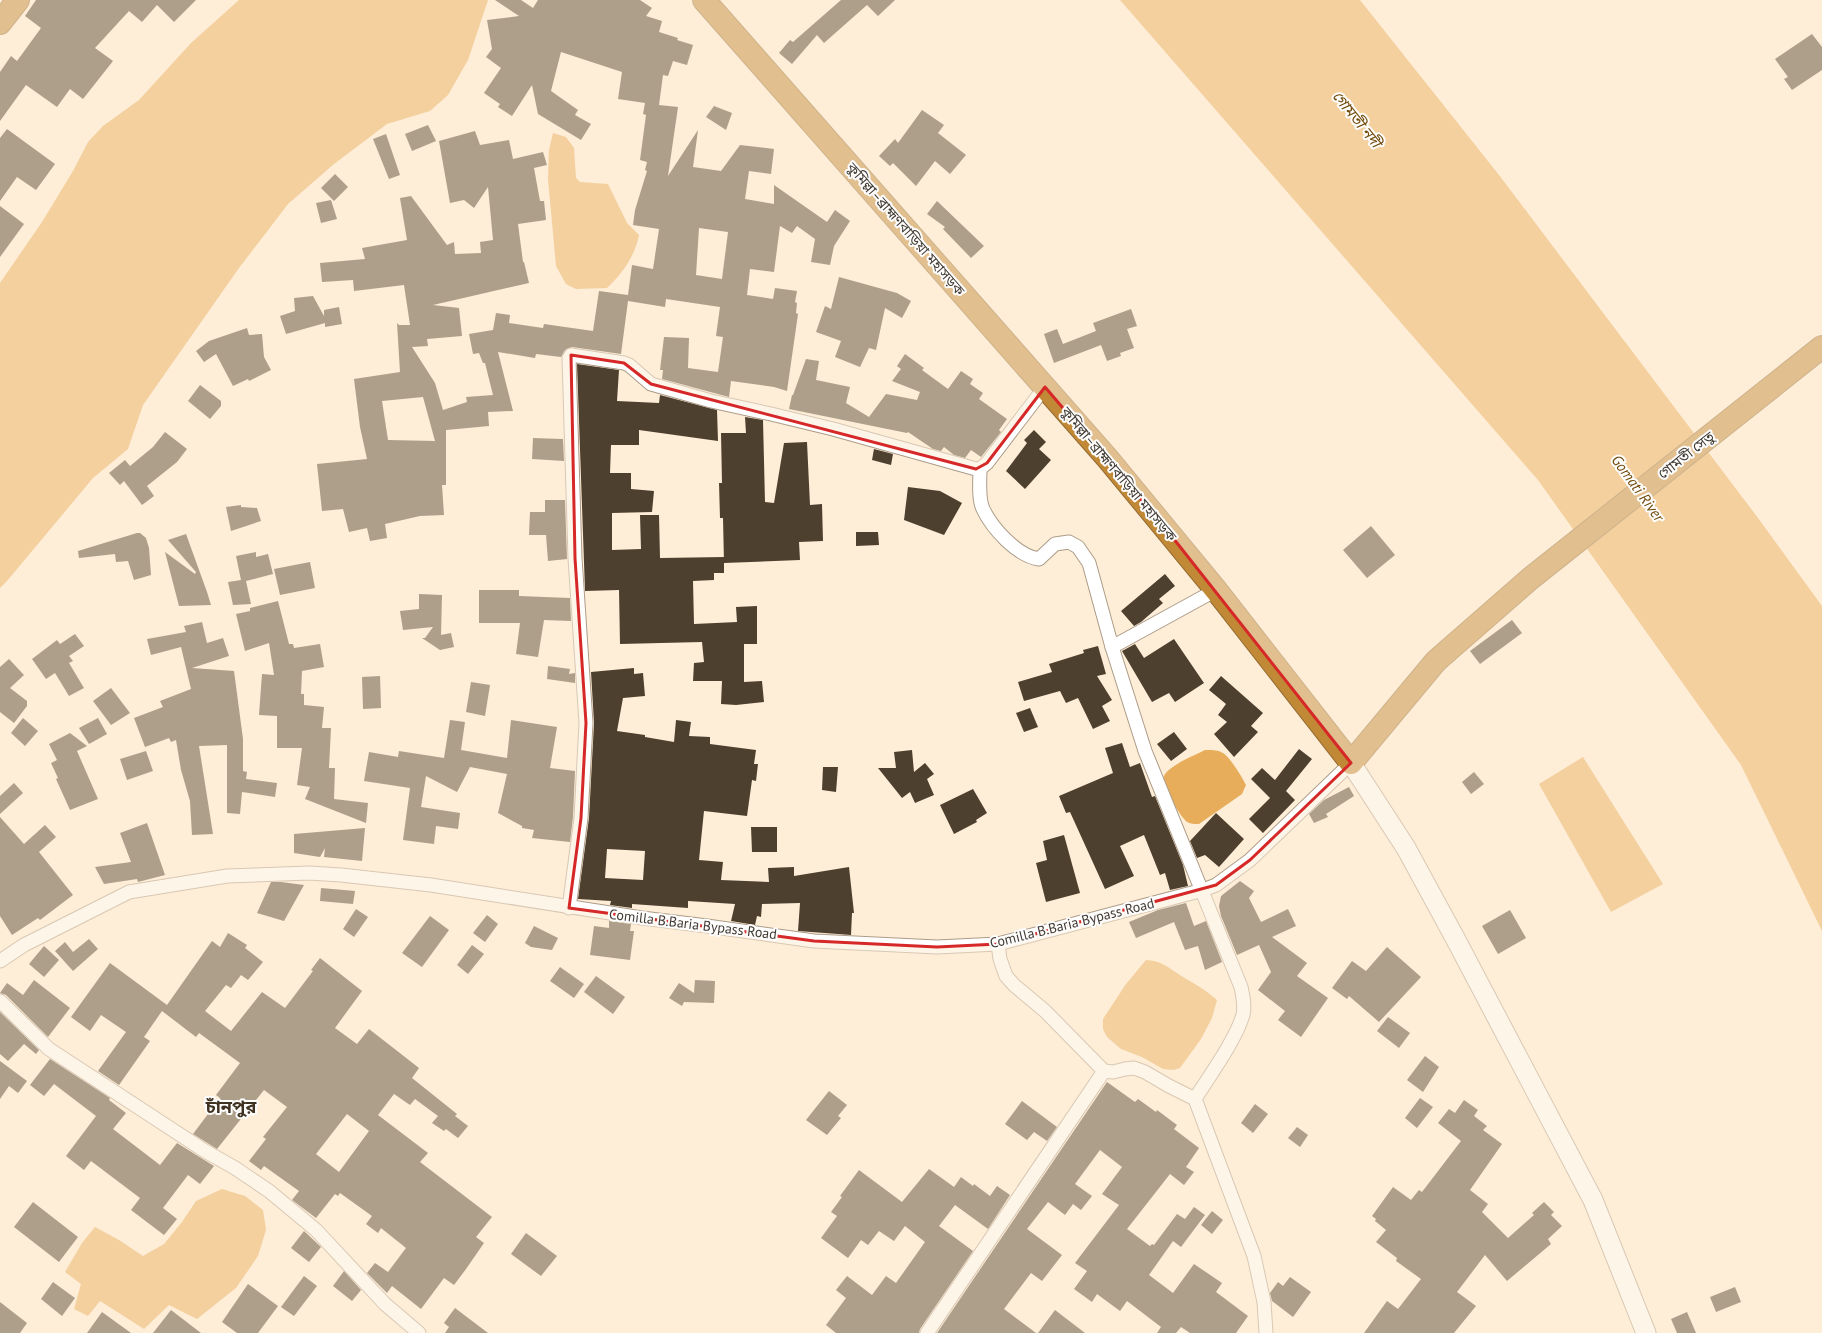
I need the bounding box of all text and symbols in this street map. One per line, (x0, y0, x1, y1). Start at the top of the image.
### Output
water label: গোমতী নদী (1328, 87, 1388, 154)
street label: কুমিল্লা–ব্রাহ্মণবাড়িয়া মহাসড়ক (843, 158, 969, 300)
street label: কুমিল্লা–ব্রাহ্মণবাড়িয়া মহাসড়ক (1057, 402, 1181, 546)
street label: গোমতী সেতু (1654, 427, 1719, 483)
water label: Gomati River (1607, 451, 1669, 526)
street label: Comilla B.Baria Bypass Road (988, 894, 1156, 952)
street label: Comilla B.Baria Bypass Road (608, 905, 778, 943)
district label: চাঁনপুর (205, 1095, 257, 1118)

